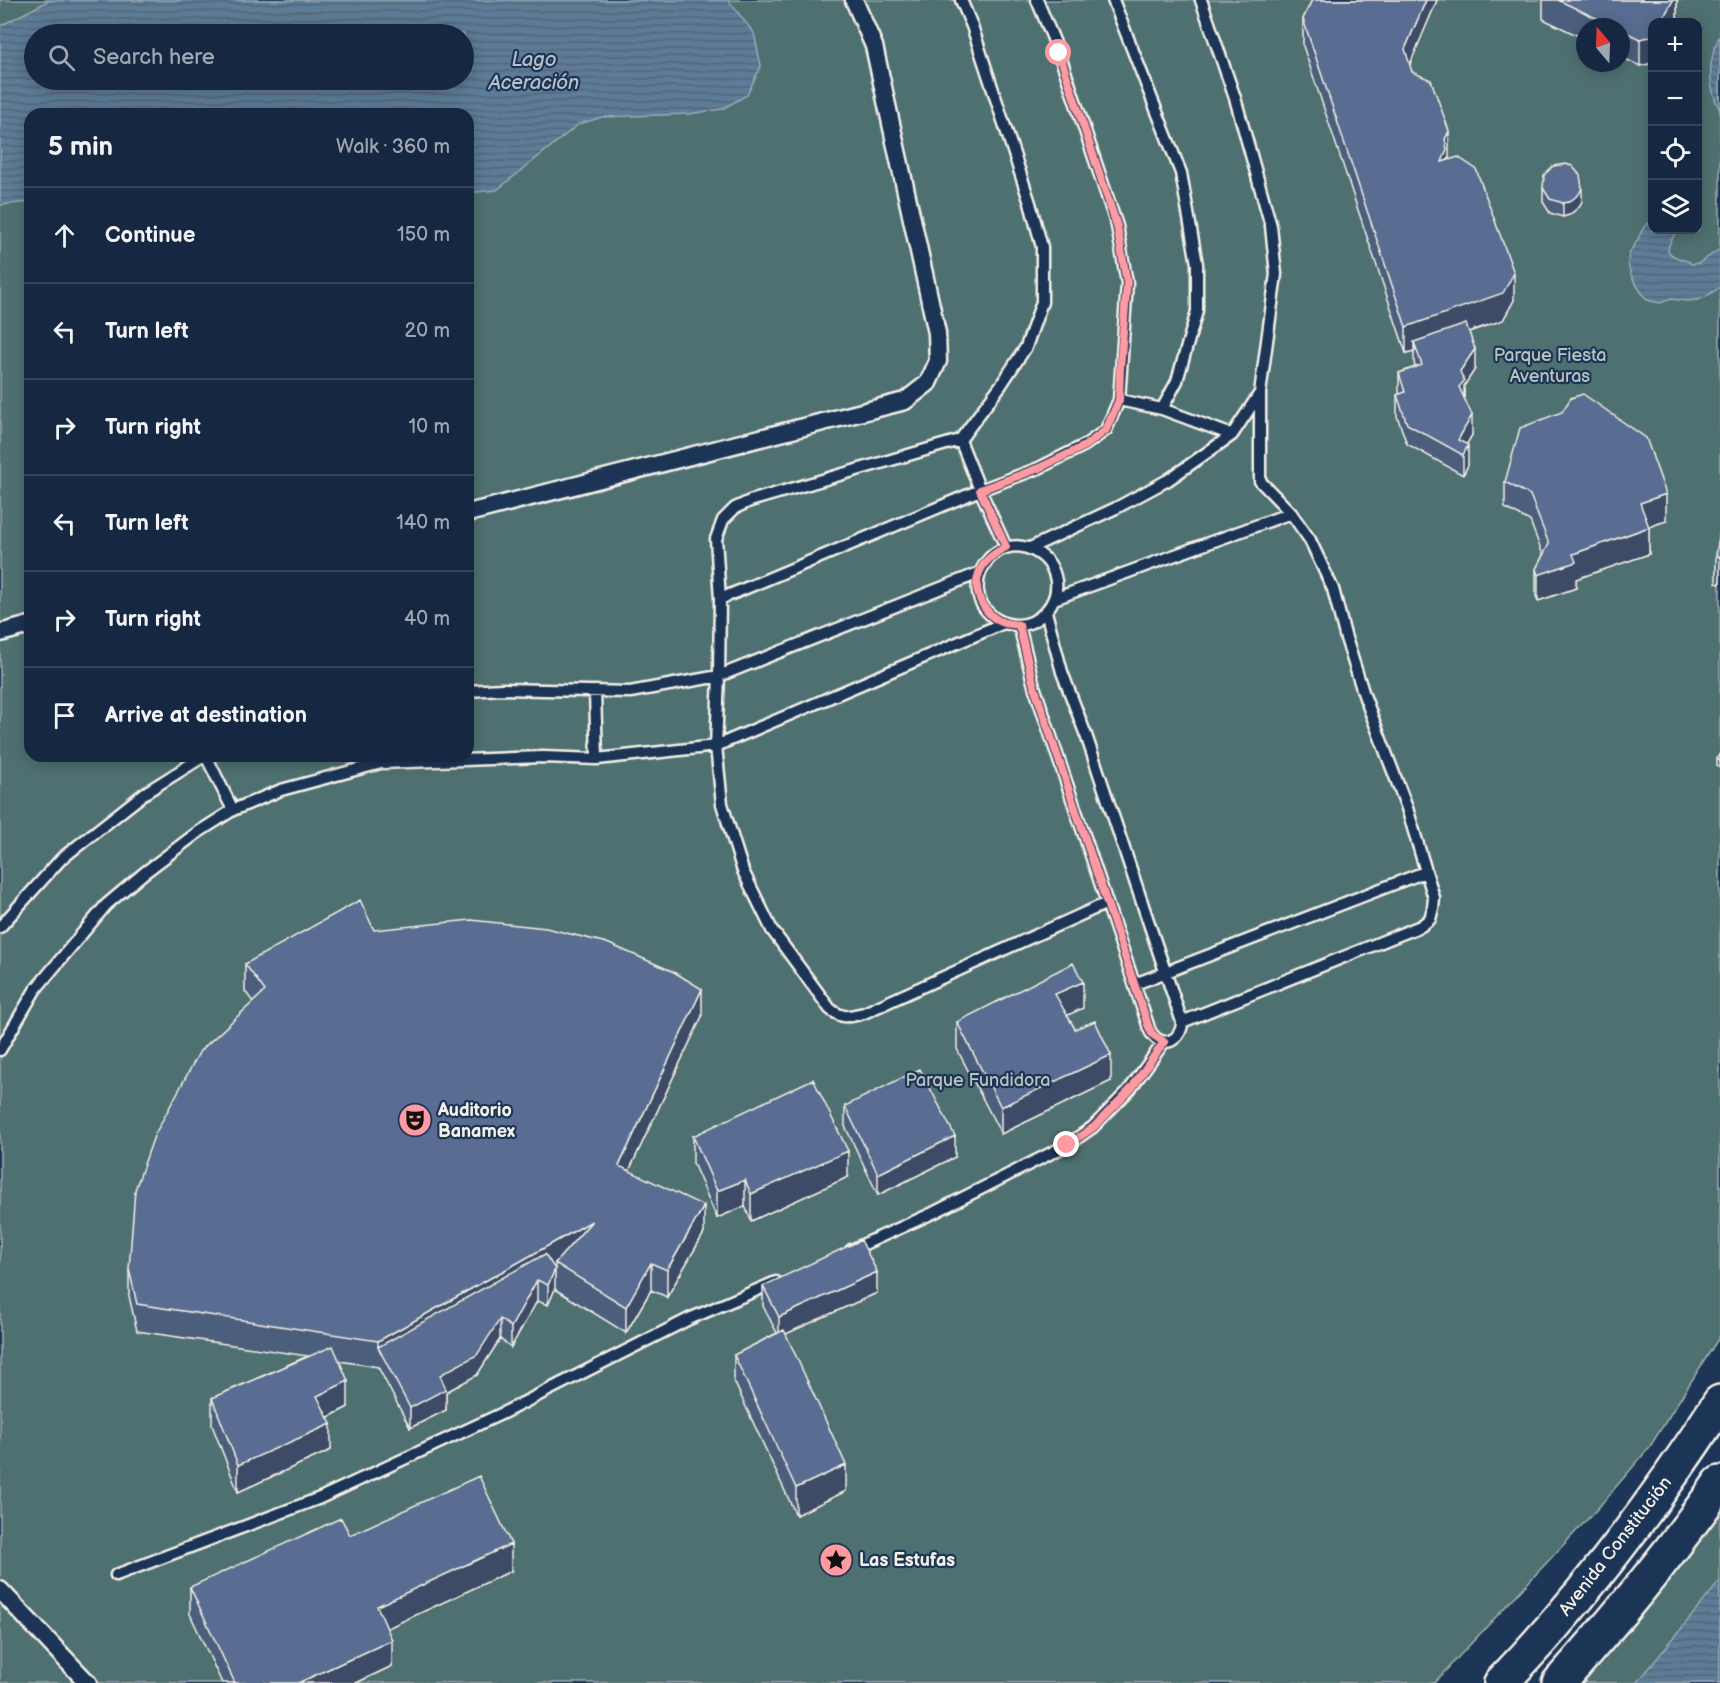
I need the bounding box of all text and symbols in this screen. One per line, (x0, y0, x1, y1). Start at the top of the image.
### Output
north arrow (1576, 18, 1630, 72)
map controls (1648, 18, 1702, 234)
button: + (1648, 18, 1702, 72)
search box (24, 24, 474, 90)
route start (1045, 39, 1071, 65)
icon: search (45, 41, 78, 74)
text: Search here (93, 44, 215, 71)
water label: Lago Aceración (488, 48, 579, 95)
button: − (1648, 72, 1702, 126)
button: locate (1648, 126, 1702, 180)
text: 5 min (48, 132, 113, 163)
text: Walk · 360 m (336, 135, 450, 159)
button: layers (1648, 180, 1702, 234)
icon: ahead (48, 219, 81, 252)
text: Continue (105, 222, 195, 249)
text: 150 m (397, 223, 450, 247)
icon: left (48, 315, 81, 348)
text: Turn left (105, 318, 189, 345)
text: 20 m (405, 319, 450, 343)
park label: Parque Fiesta Aventuras (1494, 345, 1606, 387)
icon: right (48, 411, 81, 444)
text: Turn right (105, 414, 201, 441)
text: 10 m (409, 415, 450, 439)
icon: left (48, 507, 81, 540)
text: Turn left (105, 510, 189, 537)
text: 140 m (396, 511, 450, 535)
icon: right (48, 603, 81, 636)
text: Turn right (105, 606, 201, 633)
text: 40 m (404, 607, 450, 631)
icon: arrive (48, 699, 81, 732)
text: Arrive at destination (105, 702, 307, 729)
park label: Parque Fundidora (905, 1070, 1051, 1091)
place label: Auditorio Banamex (437, 1100, 515, 1142)
theatre icon: Auditorio Banamex (397, 1102, 433, 1138)
route end (1053, 1131, 1079, 1157)
street label: Avenida Constitución (1555, 1473, 1676, 1620)
place icon: Las Estufas (818, 1542, 854, 1578)
place label: Las Estufas (859, 1550, 955, 1571)

